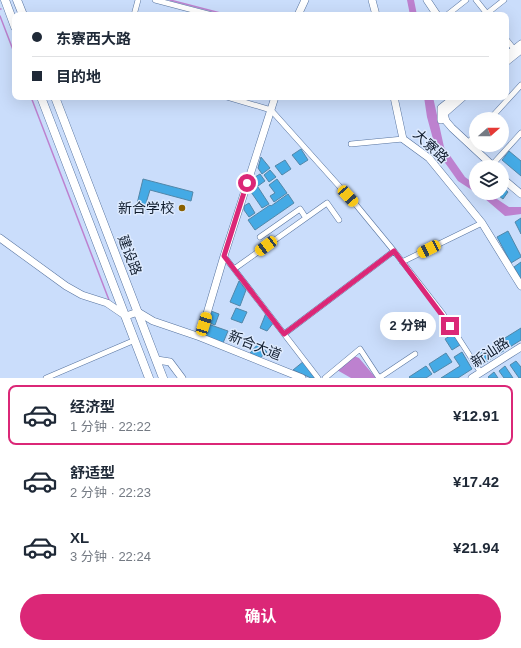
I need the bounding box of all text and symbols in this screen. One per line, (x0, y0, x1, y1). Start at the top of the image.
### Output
text: 东寮西大路 (56, 30, 131, 47)
text: 目的地 (56, 68, 101, 85)
north arrow (469, 112, 509, 152)
map controls (469, 112, 509, 200)
street label: 大寮路 (410, 126, 452, 166)
button: layers (469, 160, 509, 200)
route start (238, 174, 256, 192)
car (336, 183, 360, 209)
place label: 新合学校 (118, 200, 174, 216)
marker: 新合学校 (177, 203, 187, 213)
street label: 建设路 (115, 233, 145, 277)
car (253, 234, 279, 258)
car (416, 238, 442, 260)
car (195, 311, 213, 337)
callout: 2 分钟 (380, 312, 436, 340)
route end (441, 317, 459, 335)
text: 2 分钟 (390, 318, 426, 333)
street label: 新合大道 (226, 327, 284, 363)
street label: 新汕路 (468, 334, 512, 370)
icon: car (22, 397, 58, 433)
text: 经济型 (70, 398, 115, 415)
text: ¥12.91 (453, 407, 499, 424)
text: 1 分钟 · 22:22 (70, 419, 151, 434)
icon: car (22, 463, 58, 499)
text: 舒适型 (70, 464, 115, 481)
text: ¥17.42 (453, 473, 499, 490)
text: 2 分钟 · 22:23 (70, 485, 151, 500)
icon: car (22, 529, 58, 565)
text: XL (70, 529, 89, 546)
text: ¥21.94 (453, 539, 499, 556)
text: 3 分钟 · 22:24 (70, 549, 151, 564)
button: 确认 (20, 594, 501, 640)

